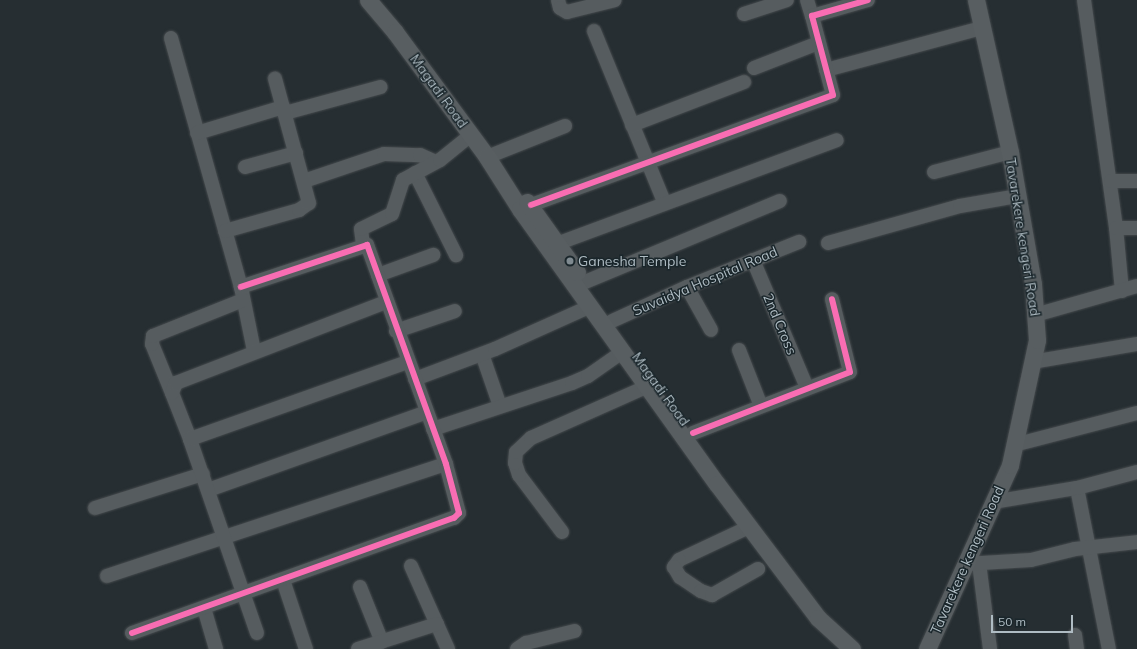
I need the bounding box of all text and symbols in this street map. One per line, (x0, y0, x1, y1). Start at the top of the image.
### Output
street label: Magadi Road (407, 51, 471, 131)
street label: Tavarekere kengeri Road (1002, 157, 1044, 317)
street label: Suvaidya Hospital Road (630, 243, 780, 319)
place label: Ganesha Temple (578, 253, 686, 269)
marker: Ganesha Temple (565, 256, 575, 266)
street label: 2nd Cross (760, 291, 800, 357)
street label: Magadi Road (629, 349, 693, 429)
street label: Tavarekere kengeri Road (927, 483, 1007, 637)
scale bar (993, 607, 1075, 633)
text: 50 m (998, 614, 1026, 629)

